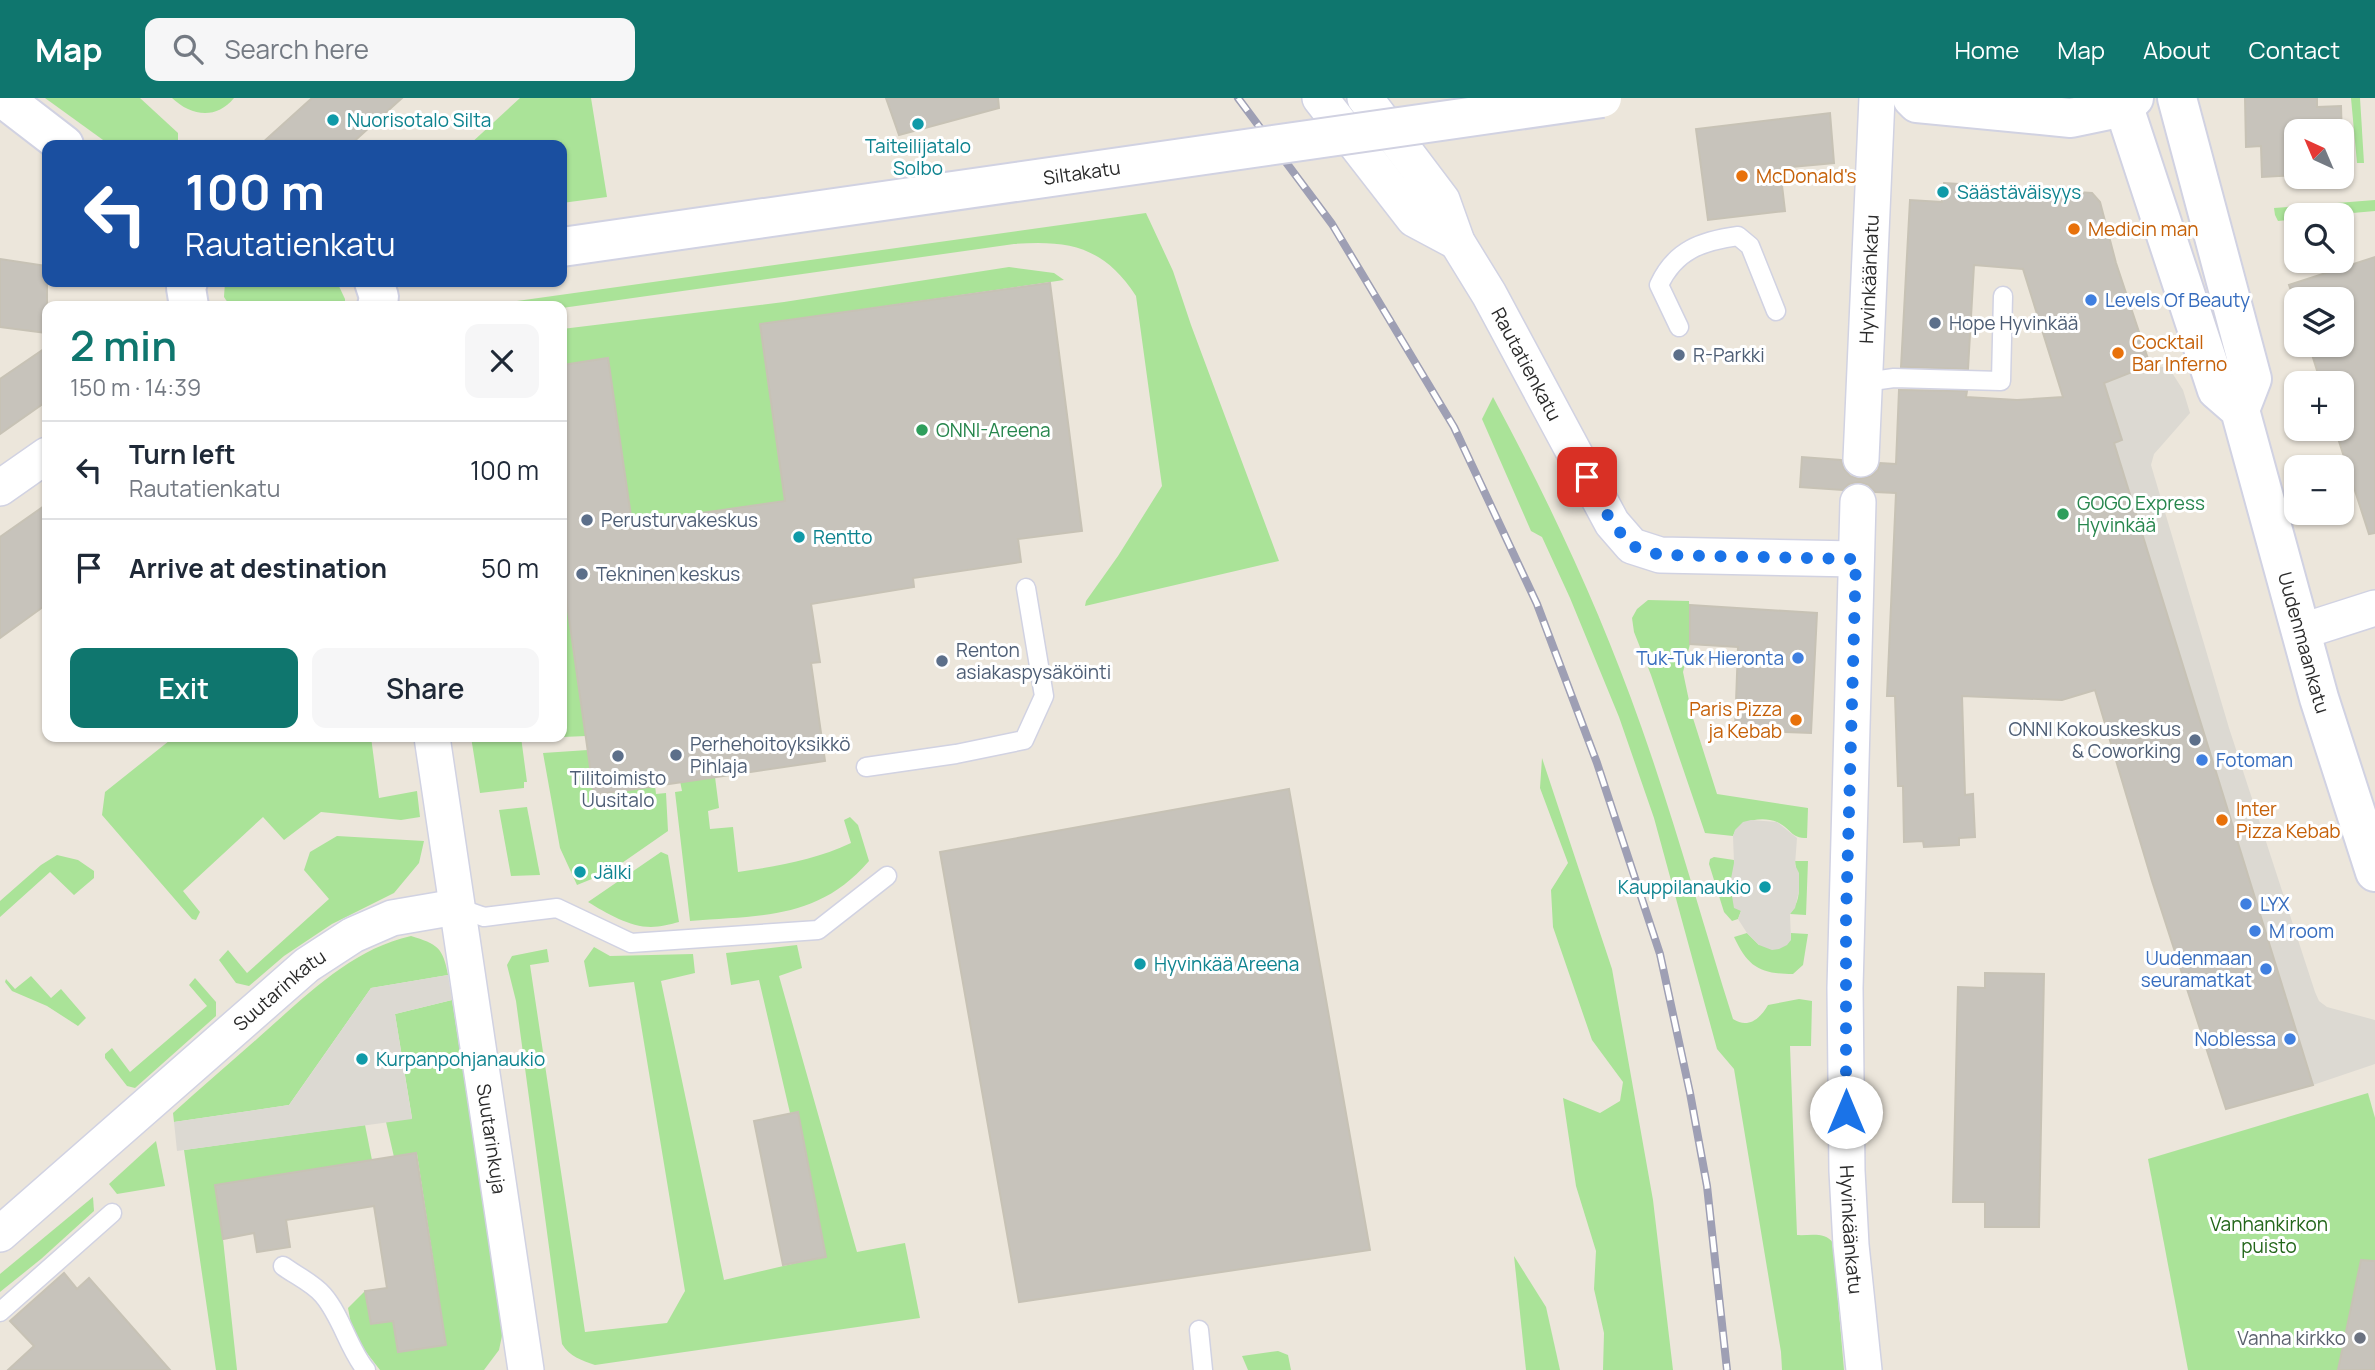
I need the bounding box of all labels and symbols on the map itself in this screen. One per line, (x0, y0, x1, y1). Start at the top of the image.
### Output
place label: Nuorisotalo Silta (347, 107, 491, 133)
marker: Nuorisotalo Silta (325, 112, 341, 128)
marker: Taiteilijatalo Solbo (910, 116, 926, 132)
north arrow (2284, 119, 2354, 189)
place label: Taiteilijatalo Solbo (865, 133, 971, 181)
street label: Siltakatu (1041, 154, 1122, 191)
place label: McDonald's (1756, 163, 1857, 189)
marker: McDonald's (1734, 168, 1750, 184)
place label: Säästäväisyys (1957, 179, 2081, 205)
marker: Säästäväisyys (1935, 184, 1951, 200)
street label: Hyvinkäänkatu (1853, 214, 1885, 344)
place label: Medicin man (2088, 216, 2198, 242)
marker: Medicin man (2066, 221, 2082, 237)
place label: Levels Of Beauty (2105, 287, 2250, 313)
marker: Levels Of Beauty (2083, 292, 2099, 308)
street label: Rautatienkatu (1486, 303, 1568, 425)
place label: Hope Hyvinkää (1949, 310, 2078, 336)
marker: Hope Hyvinkää (1927, 315, 1943, 331)
place label: Cocktail Bar Inferno (2132, 329, 2227, 377)
place label: R-Parkki (1693, 342, 1765, 368)
marker: Cocktail Bar Inferno (2110, 345, 2126, 361)
marker: R-Parkki (1671, 347, 1687, 363)
place label: ONNI-Areena (936, 417, 1051, 443)
marker: ONNI-Areena (914, 422, 930, 438)
pin (1557, 447, 1617, 507)
place label: GOGO Express Hyvinkää (2077, 490, 2205, 538)
marker: GOGO Express Hyvinkää (2055, 506, 2071, 522)
place label: Perusturvakeskus (601, 507, 758, 533)
marker: Perusturvakeskus (579, 512, 595, 528)
place label: Rentto (813, 524, 872, 550)
marker: Rentto (791, 529, 807, 545)
place label: Tekninen keskus (596, 561, 740, 587)
marker: Tekninen keskus (574, 566, 590, 582)
street label: Uudenmaankatu (2272, 569, 2336, 717)
place label: Renton asiakaspysäköinti (956, 637, 1111, 685)
place label: Tuk-Tuk Hieronta (1636, 645, 1784, 671)
marker: Tuk-Tuk Hieronta (1790, 650, 1806, 666)
marker: Renton asiakaspysäköinti (934, 653, 950, 669)
place label: Paris Pizza ja Kebab (1689, 696, 1782, 744)
marker: Paris Pizza ja Kebab (1788, 712, 1804, 728)
place label: ONNI Kokouskeskus & Coworking (2009, 716, 2181, 764)
place label: Perhehoitoyksikkö Pihlaja (690, 731, 850, 779)
marker: ONNI Kokouskeskus & Coworking (2187, 732, 2203, 748)
marker: Perhehoitoyksikkö Pihlaja (668, 747, 684, 763)
place label: Fotoman (2216, 747, 2293, 773)
marker: Tilitoimisto Uusitalo (610, 748, 626, 764)
marker: Fotoman (2194, 752, 2210, 768)
place label: Tilitoimisto Uusitalo (570, 765, 666, 813)
place label: Inter Pizza Kebab (2236, 796, 2341, 844)
marker: Inter Pizza Kebab (2214, 812, 2230, 828)
place label: Jälki (594, 859, 632, 885)
marker: Jälki (572, 864, 588, 880)
place label: Kauppilanaukio (1618, 874, 1751, 900)
marker: Kauppilanaukio (1757, 879, 1773, 895)
place label: LYX (2260, 891, 2290, 917)
marker: LYX (2238, 896, 2254, 912)
place label: M room (2269, 918, 2334, 944)
marker: M room (2247, 923, 2263, 939)
street label: Suutarinkatu (228, 943, 331, 1037)
place label: Uudenmaan seuramatkat (2141, 945, 2252, 993)
place label: Hyvinkää Areena (1154, 951, 1299, 977)
marker: Hyvinkää Areena (1132, 956, 1148, 972)
marker: Uudenmaan seuramatkat (2258, 961, 2274, 977)
place label: Noblessa (2194, 1026, 2276, 1052)
marker: Noblessa (2282, 1031, 2298, 1047)
place label: Kurpanpohjanaukio (376, 1046, 545, 1072)
marker: Kurpanpohjanaukio (354, 1051, 370, 1067)
position arrow (1809, 1075, 1883, 1149)
street label: Suutarinkuja (471, 1082, 513, 1195)
street label: Hyvinkäänkatu (1834, 1165, 1869, 1295)
park label: Vanhankirkon puisto (2210, 1211, 2328, 1259)
place label: Vanha kirkko (2237, 1325, 2346, 1351)
marker: Vanha kirkko (2352, 1330, 2368, 1346)

